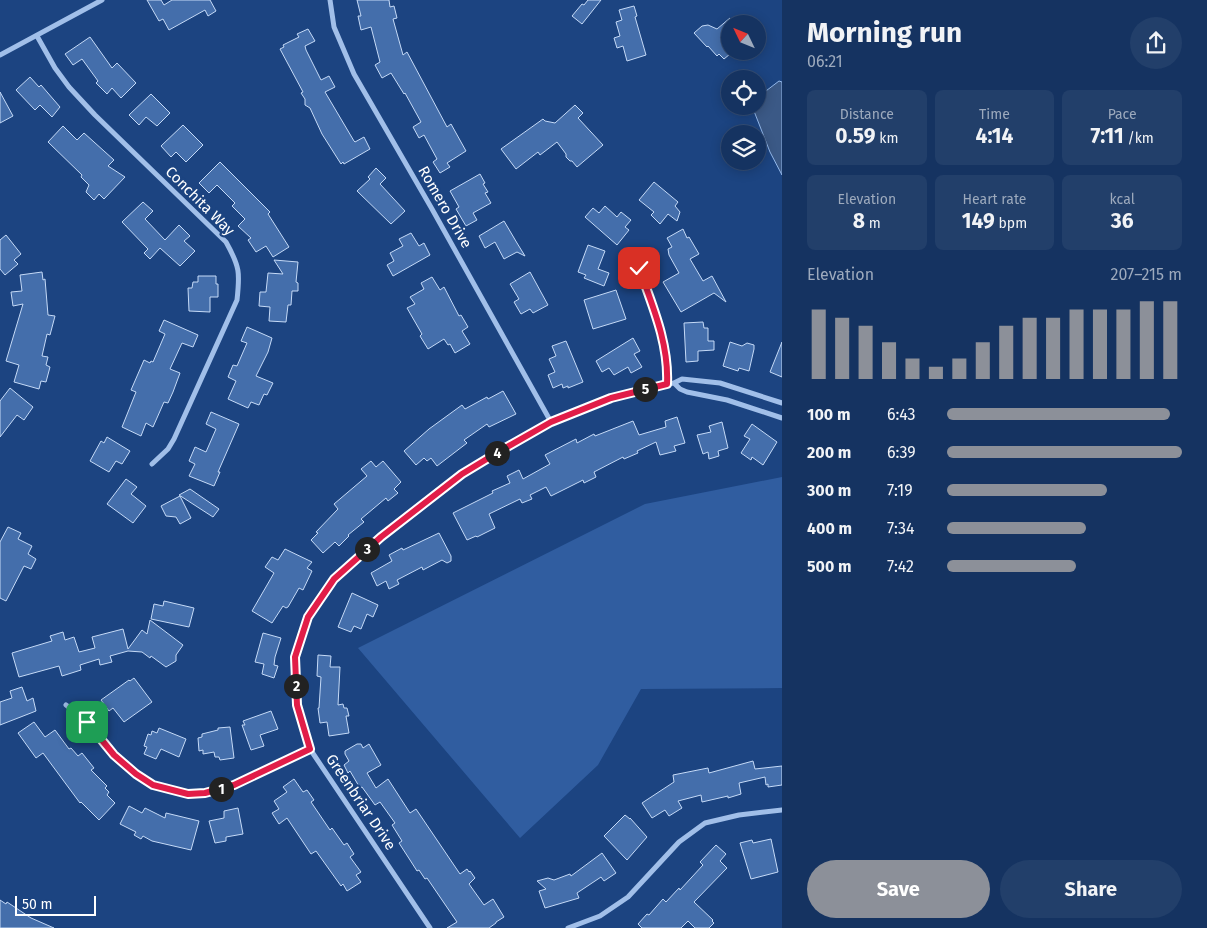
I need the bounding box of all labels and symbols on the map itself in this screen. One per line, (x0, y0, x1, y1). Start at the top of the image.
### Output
north arrow (721, 15, 766, 60)
street label: Conchita Way (162, 163, 239, 240)
street label: Romero Drive (414, 163, 476, 251)
pin (618, 247, 660, 289)
pin: 5 (632, 376, 658, 402)
pin: 4 (484, 440, 510, 466)
pin: 3 (354, 536, 380, 562)
pin: 2 (284, 674, 308, 698)
pin (66, 701, 108, 743)
street label: Greenbriar Drive (322, 751, 400, 853)
pin: 1 (208, 776, 234, 802)
scale bar (15, 893, 96, 916)

